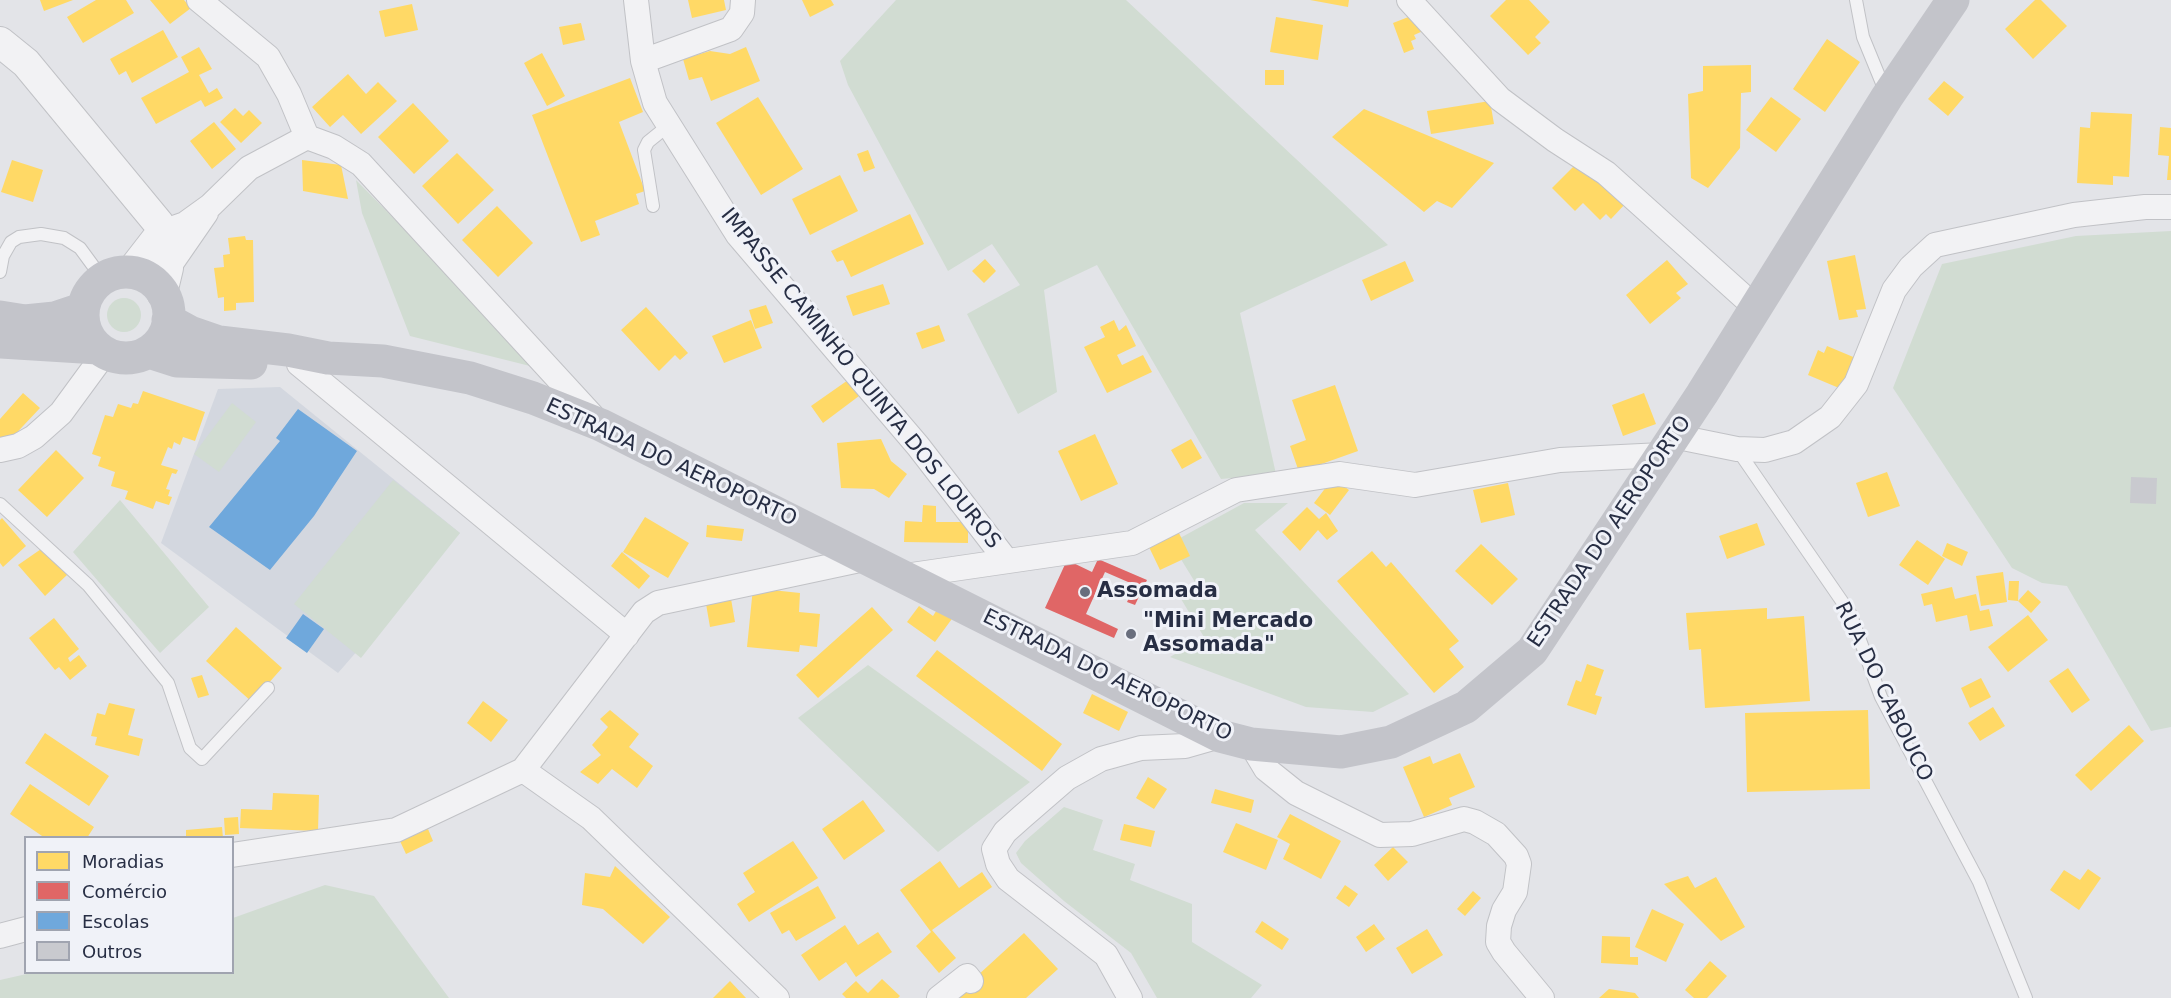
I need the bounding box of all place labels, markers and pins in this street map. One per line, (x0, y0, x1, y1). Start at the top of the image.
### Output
place label: Assomada (1097, 579, 1218, 605)
marker: Assomada (1078, 585, 1092, 599)
place label: "Mini Mercado Assomada" (1143, 609, 1313, 659)
marker: "Mini Mercado Assomada" (1124, 627, 1138, 641)

